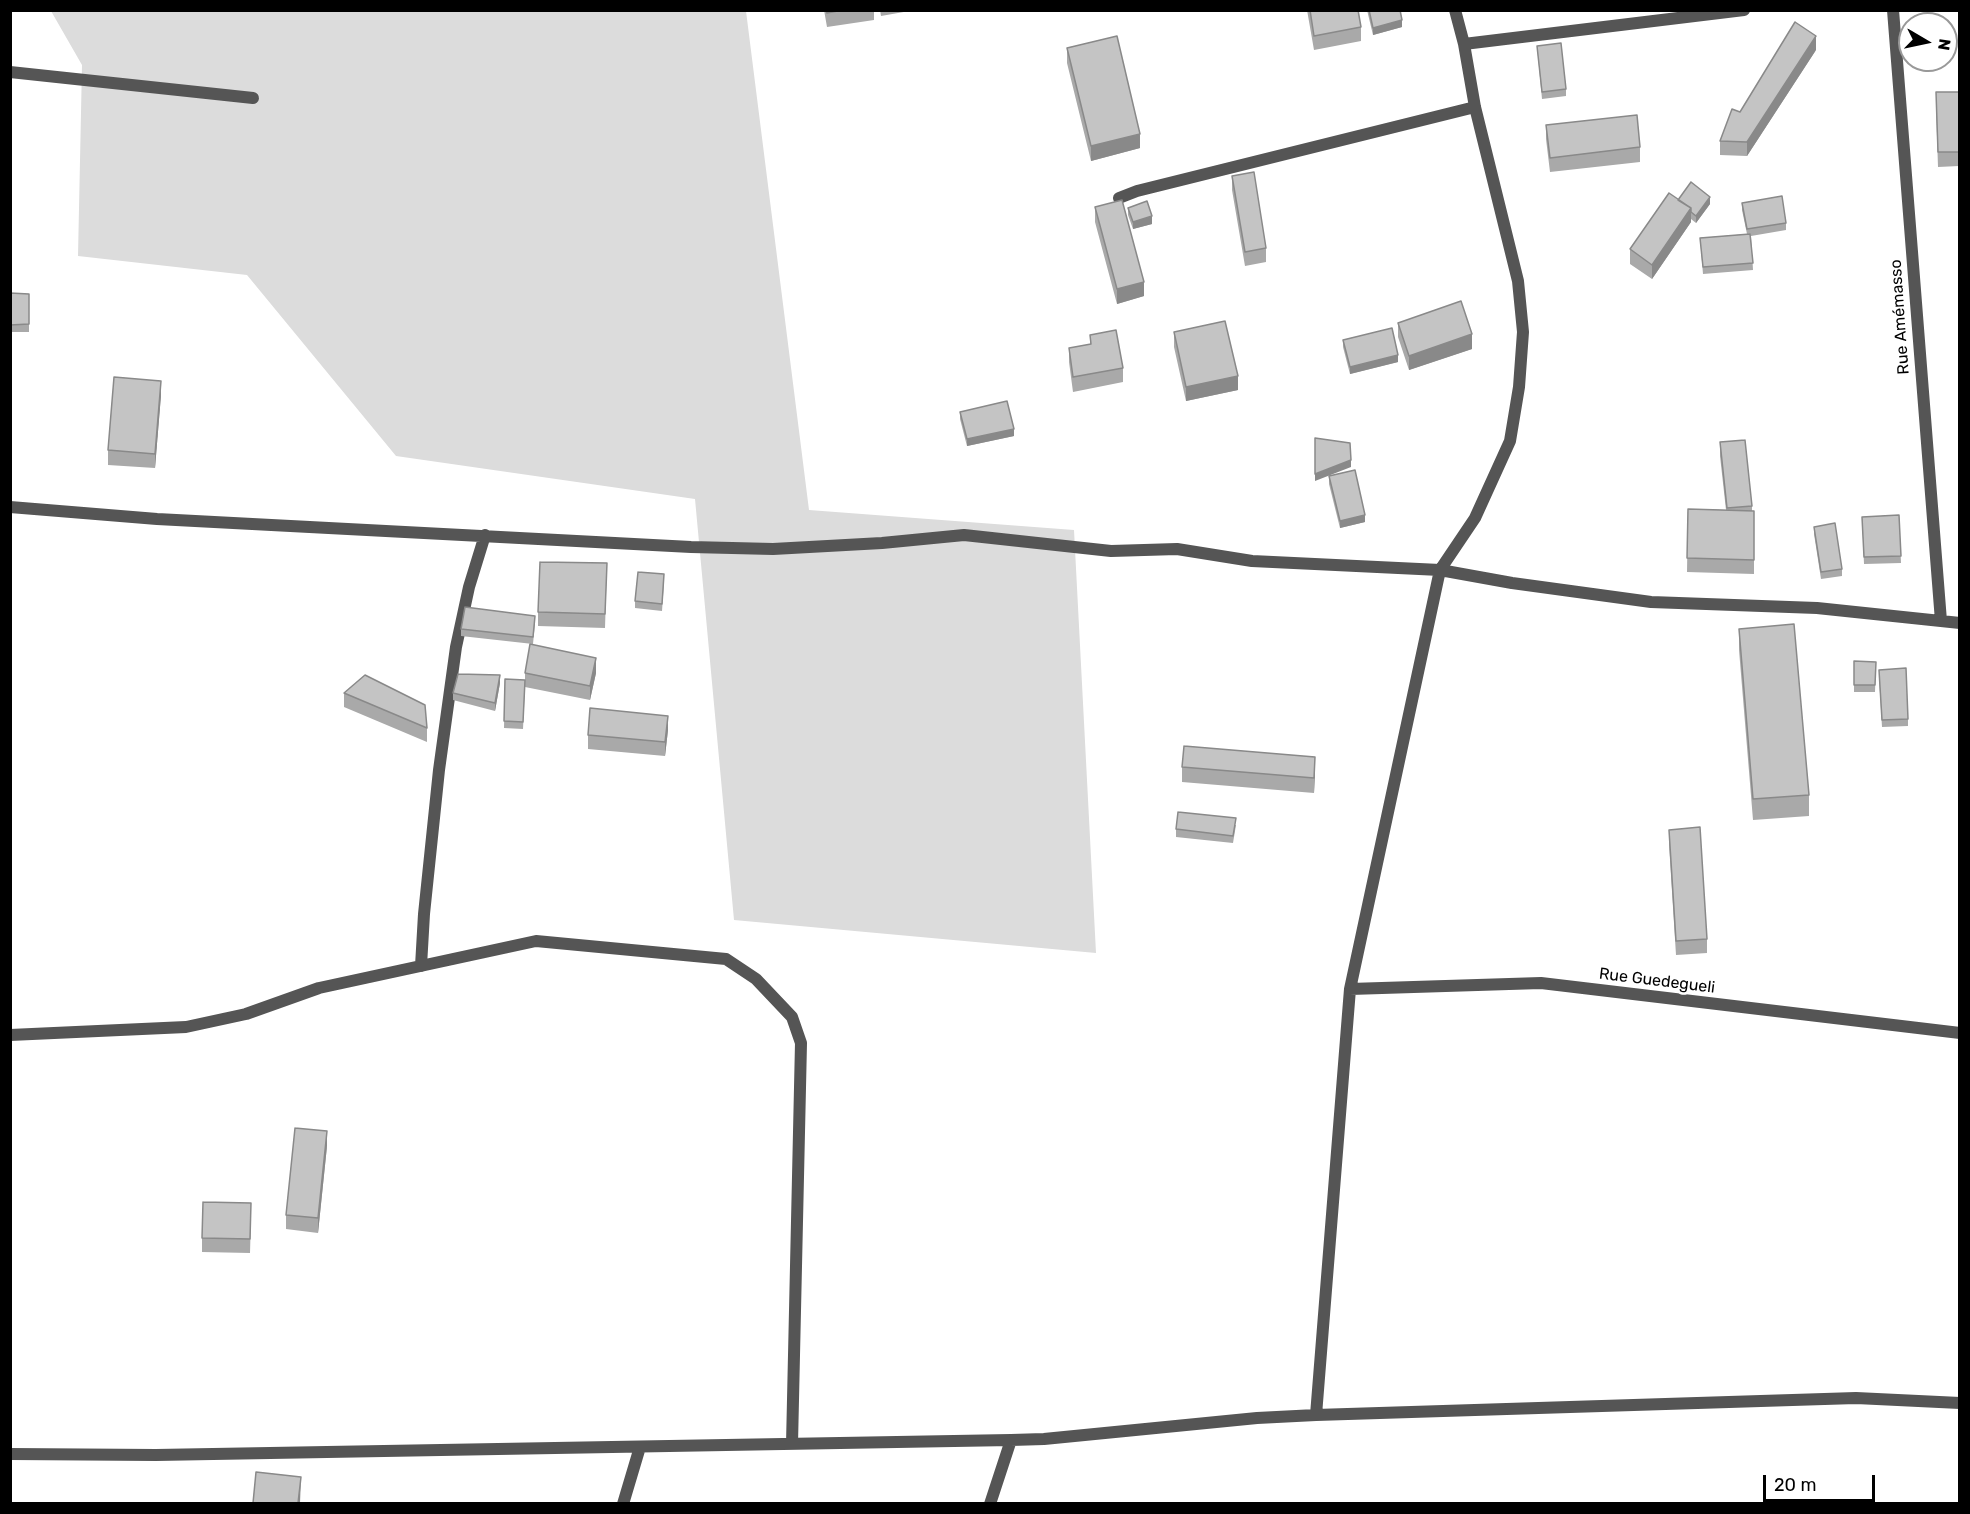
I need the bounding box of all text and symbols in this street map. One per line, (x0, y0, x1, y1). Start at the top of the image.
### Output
north arrow (1898, 12, 1958, 72)
text: N (1934, 37, 1955, 52)
street label: Rue Amémasso (1886, 259, 1914, 375)
street label: Rue Guedegueli (1598, 964, 1716, 998)
scale bar (1766, 1463, 1878, 1501)
text: 20 m (1774, 1474, 1816, 1496)

